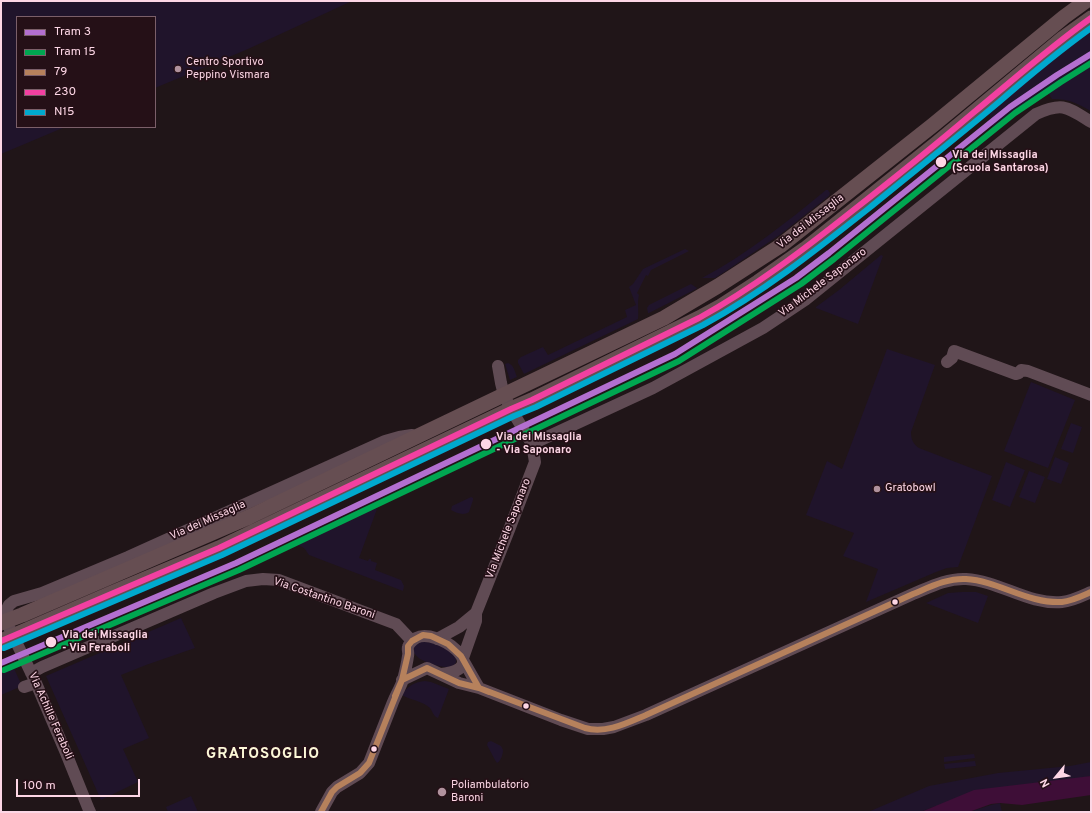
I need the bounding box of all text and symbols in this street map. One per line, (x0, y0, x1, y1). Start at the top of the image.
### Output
legend (16, 16, 156, 128)
text: Tram 3 (54, 24, 91, 40)
text: Tram 15 (54, 44, 96, 60)
place label: Centro Sportivo Peppino Vismara (186, 56, 270, 82)
text: 79 (54, 64, 67, 80)
marker: Centro Sportivo Peppino Vismara (173, 64, 183, 74)
text: 230 (54, 84, 76, 100)
text: N15 (54, 104, 74, 120)
place label: Via dei Missaglia (Scuola Santarosa) (952, 149, 1049, 175)
marker: Via dei Missaglia (Scuola Santarosa) (934, 155, 948, 169)
street label: Via dei Missaglia (775, 192, 847, 252)
street label: Via Michele Saponaro (777, 246, 869, 320)
place label: Via dei Missaglia - Via Saponaro (496, 431, 582, 457)
marker: Via dei Missaglia - Via Saponaro (479, 437, 493, 451)
street label: Via Michele Saponaro (484, 477, 534, 581)
place label: Gratobowl (885, 482, 936, 496)
marker: Gratobowl (872, 484, 882, 494)
street label: Via dei Missaglia (168, 498, 248, 544)
street label: Via Costantino Baroni (271, 575, 377, 623)
unlabelled marker (890, 597, 900, 607)
place label: Via dei Missaglia - Via Feraboli (62, 629, 148, 655)
marker: Via dei Missaglia - Via Feraboli (44, 635, 58, 649)
street label: Via Achille Feraboli (25, 670, 75, 762)
unlabelled marker (521, 701, 531, 711)
unlabelled marker (369, 744, 379, 754)
district label: GRATOSOGLIO (206, 746, 320, 764)
north arrow (1036, 757, 1076, 797)
scale bar (18, 771, 142, 797)
text: N (1037, 776, 1054, 790)
text: 100 m (23, 778, 56, 794)
place label: Poliambulatorio Baroni (451, 779, 529, 805)
marker: Poliambulatorio Baroni (436, 786, 448, 798)

